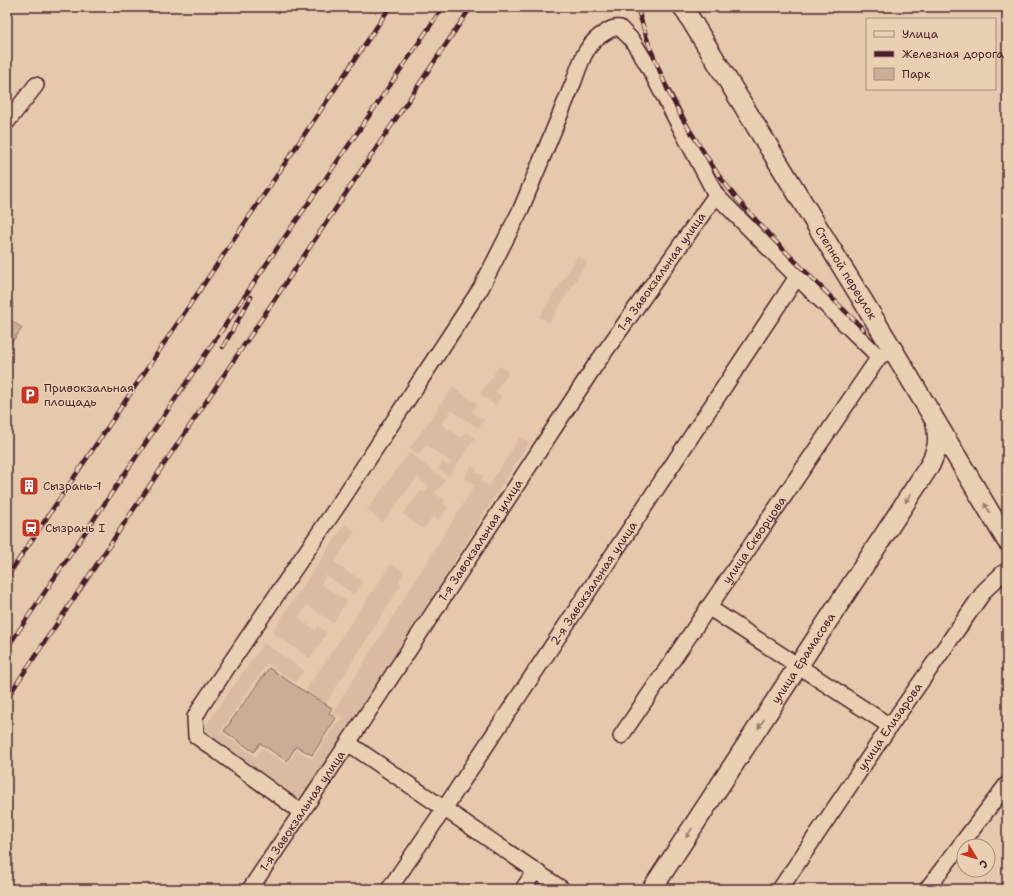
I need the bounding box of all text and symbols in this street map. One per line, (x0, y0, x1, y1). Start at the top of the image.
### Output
legend (866, 18, 996, 90)
text: Улица (902, 26, 939, 42)
text: Железная дорога (902, 46, 1005, 62)
text: Парк (902, 66, 931, 82)
street label: 1-я Завокзальная улица (614, 208, 710, 335)
street label: Степной переулок (811, 223, 881, 323)
place label: Привокзальная площадь (44, 380, 134, 410)
parking icon: Привокзальная площадь (19, 384, 41, 406)
building icon: Сызрань-1 (18, 475, 40, 497)
street label: 1-я Завокзальная улица (435, 476, 527, 604)
place label: Сызрань-1 (43, 478, 102, 494)
one-way arrow (905, 492, 912, 504)
street label: улица Скворцова (719, 493, 790, 587)
one-way arrow (984, 502, 991, 514)
station icon: Сызрань I (20, 517, 42, 539)
street label: 2-я Завокзальная улица (547, 518, 641, 648)
place label: Сызрань I (45, 520, 106, 536)
street label: улица Ерамасова (768, 609, 839, 707)
street label: улица Елизарова (854, 679, 926, 774)
one-way arrow (757, 718, 764, 730)
street label: 1-я Завокзальная улица (256, 747, 349, 875)
one-way arrow (685, 828, 693, 838)
north arrow (956, 838, 996, 878)
text: С (975, 857, 991, 871)

